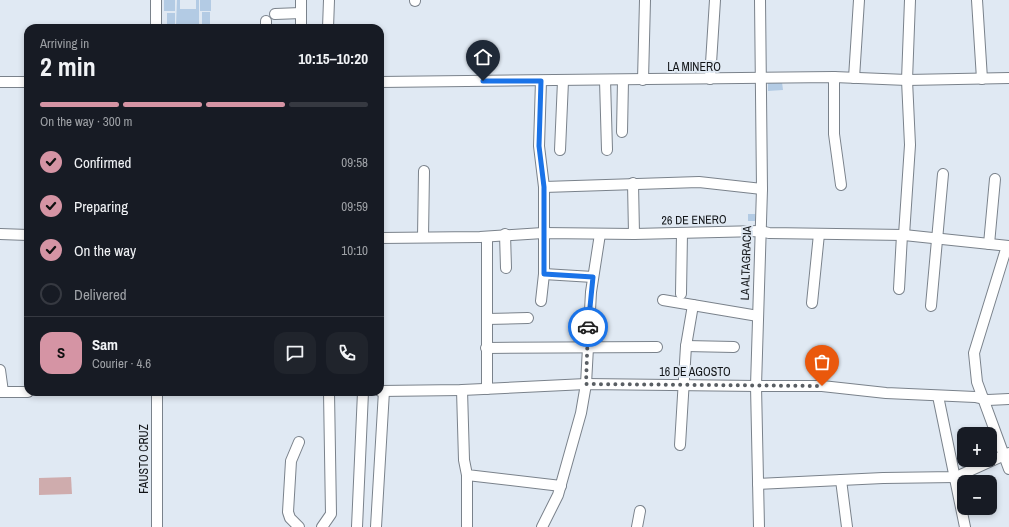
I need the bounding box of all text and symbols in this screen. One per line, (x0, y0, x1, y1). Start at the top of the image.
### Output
text: Arriving in (40, 35, 89, 52)
pin (466, 40, 500, 81)
icon: home (472, 46, 494, 68)
text: 10:15–10:20 (298, 48, 368, 69)
text: 2 min (40, 49, 96, 84)
street label: LA MINERO (667, 59, 721, 75)
text: On the way · 300 m (40, 113, 132, 130)
icon: check (40, 151, 62, 173)
text: Confirmed (74, 152, 131, 173)
text: 09:58 (341, 154, 368, 171)
icon: check (40, 195, 62, 217)
text: Preparing (74, 196, 128, 217)
text: 09:59 (341, 198, 368, 215)
street label: 26 DE ENERO (661, 211, 727, 229)
street label: LA ALTAGRACIA (737, 225, 755, 301)
icon: check (40, 239, 62, 261)
text: On the way (74, 240, 136, 261)
text: 10:10 (341, 242, 368, 259)
text: Delivered (74, 284, 127, 305)
courier (568, 307, 608, 347)
icon: car (577, 316, 599, 338)
button: chat (274, 332, 316, 374)
button: phone (326, 332, 368, 374)
text: Sam (92, 334, 118, 355)
text: S (57, 342, 65, 363)
pin (805, 345, 839, 386)
icon: bag (811, 351, 833, 373)
text: Courier · 4.6 (92, 355, 151, 372)
street label: 16 DE AGOSTO (659, 364, 731, 380)
street label: FAUSTO CRUZ (136, 424, 152, 494)
map controls (957, 427, 997, 515)
button: + (957, 427, 997, 467)
button: − (957, 475, 997, 515)

